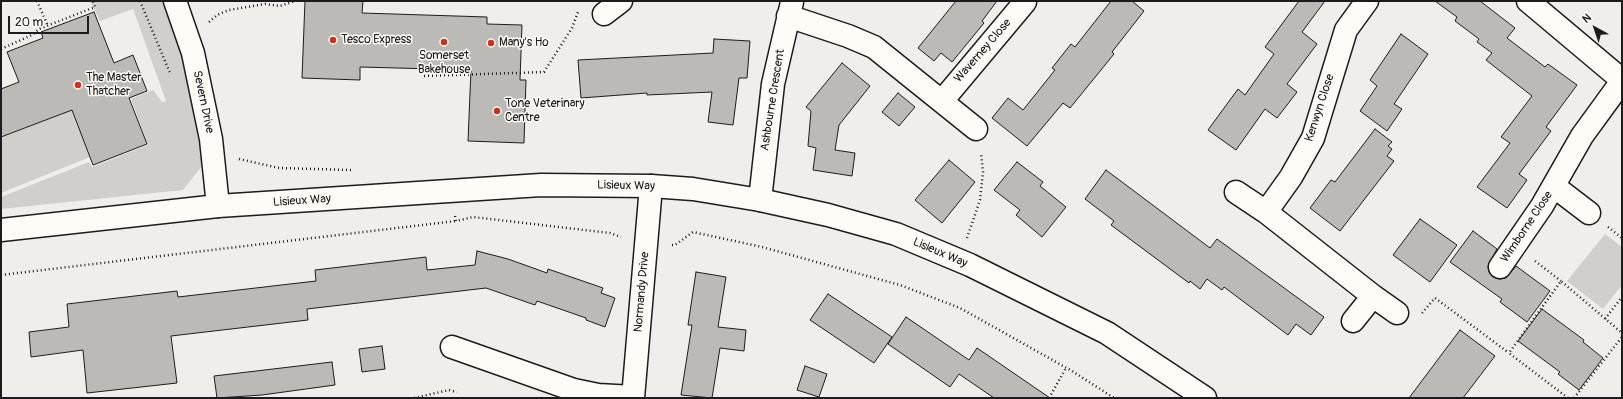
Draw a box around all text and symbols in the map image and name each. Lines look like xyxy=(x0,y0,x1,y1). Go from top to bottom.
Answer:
scale bar xyxy=(10,8,91,34)
north arrow xyxy=(1575,8,1615,48)
text: N xyxy=(1580,11,1594,26)
text: 20 m xyxy=(15,15,43,30)
street label: Waverney Close xyxy=(951,16,1015,86)
place label: Tesco Express xyxy=(341,33,411,47)
marker: Tesco Express xyxy=(328,35,338,45)
place label: Many's Ho xyxy=(499,36,549,50)
marker: Somerset Bakehouse xyxy=(439,37,449,47)
marker: Many's Ho xyxy=(486,38,496,48)
street label: Ashbourne Crescent xyxy=(758,48,788,152)
place label: Somerset Bakehouse xyxy=(418,49,470,77)
street label: Severn Drive xyxy=(189,69,217,135)
place label: The Master Thatcher xyxy=(86,71,141,99)
street label: Kenwyn Close xyxy=(1302,72,1338,144)
marker: The Master Thatcher xyxy=(73,80,83,90)
place label: Tone Veterinary Centre xyxy=(505,97,585,125)
marker: Tone Veterinary Centre xyxy=(492,106,502,116)
street label: Lisieux Way xyxy=(597,178,655,194)
street label: Wimborne Close xyxy=(1498,189,1556,265)
street label: Lisieux Way xyxy=(273,192,331,210)
street label: Lisieux Way xyxy=(911,235,969,271)
street label: Normandy Drive xyxy=(631,251,653,333)

